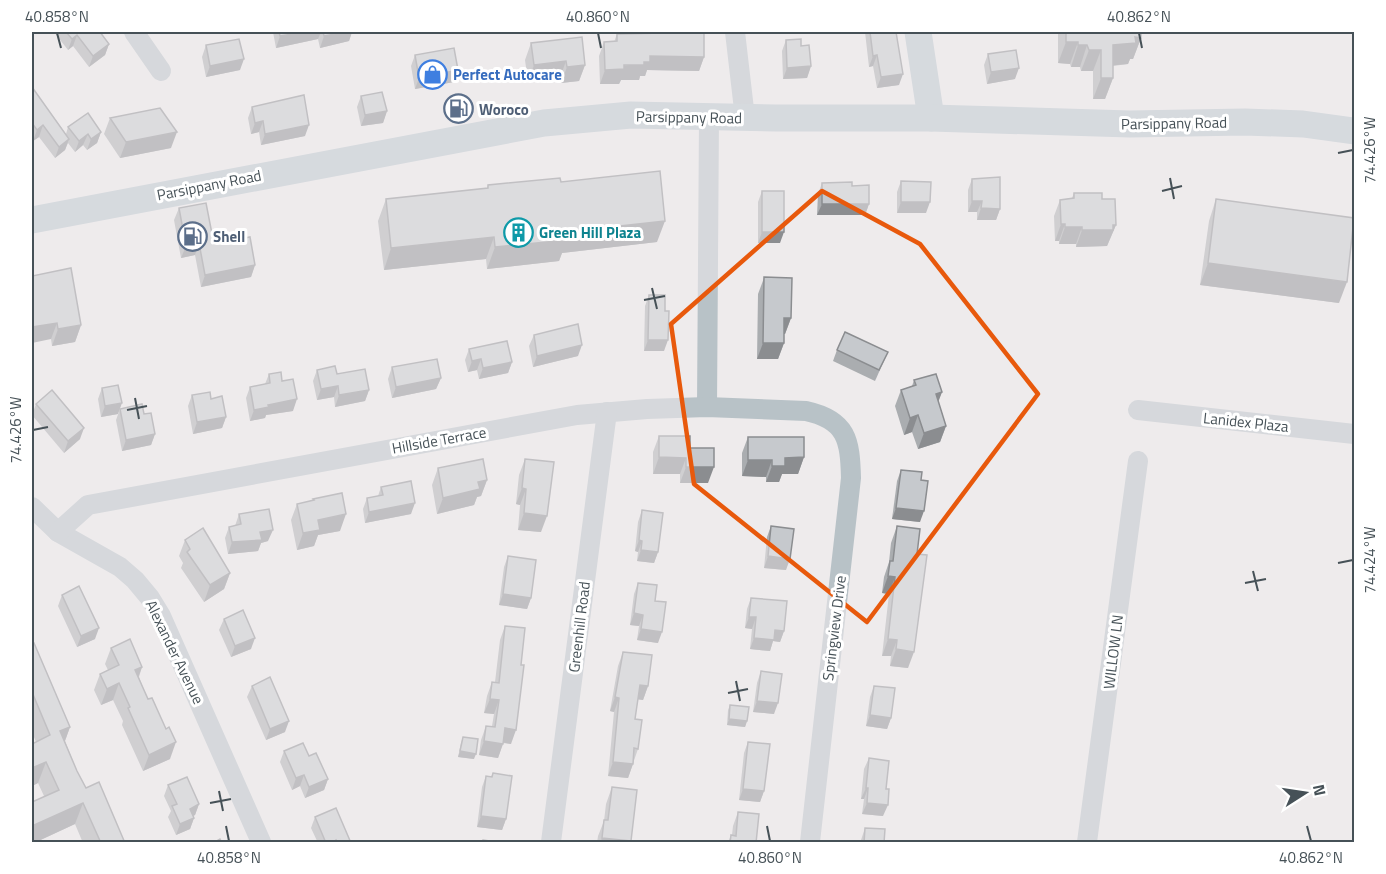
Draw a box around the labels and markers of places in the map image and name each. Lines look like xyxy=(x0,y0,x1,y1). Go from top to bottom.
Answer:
shop icon: Perfect Autocare xyxy=(416,58,448,90)
place label: Perfect Autocare xyxy=(453,63,562,86)
fuel station icon: Woroco xyxy=(442,93,474,125)
place label: Woroco xyxy=(479,98,529,121)
building icon: Green Hill Plaza xyxy=(502,216,534,248)
fuel station icon: Shell xyxy=(176,220,208,252)
place label: Green Hill Plaza xyxy=(539,221,641,244)
place label: Shell xyxy=(213,225,245,248)

